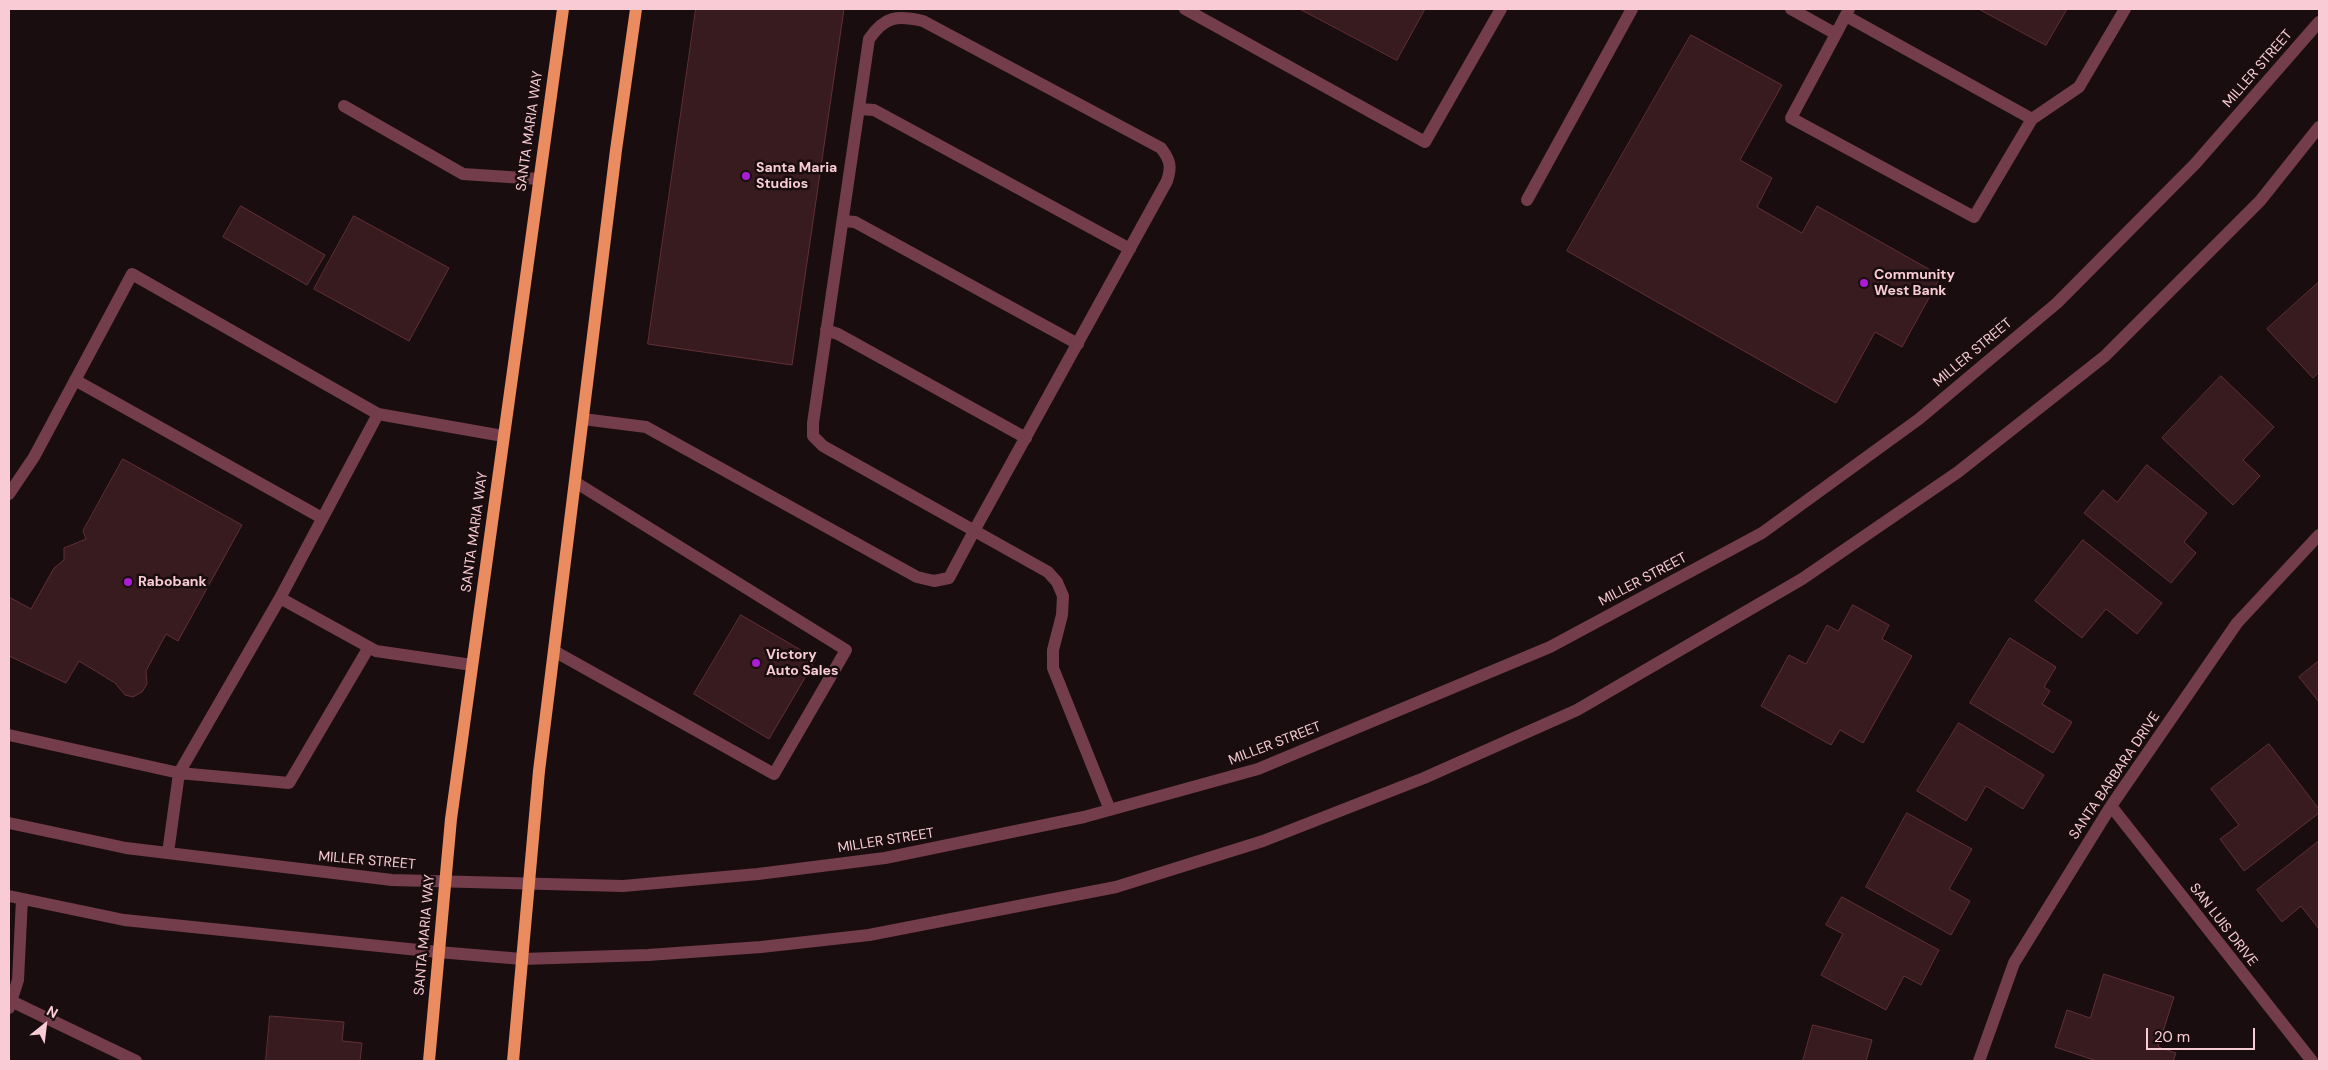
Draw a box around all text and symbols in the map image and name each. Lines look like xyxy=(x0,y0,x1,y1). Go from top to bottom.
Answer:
street label: MILLER STREET xyxy=(2220,27,2296,111)
street label: SANTA MARIA WAY xyxy=(513,70,547,192)
place label: Santa Maria Studios xyxy=(756,160,837,192)
marker: Santa Maria Studios xyxy=(740,170,752,182)
place label: Community West Bank xyxy=(1874,267,1955,300)
marker: Community West Bank xyxy=(1858,277,1870,289)
street label: MILLER STREET xyxy=(1930,315,2016,391)
street label: SANTA MARIA WAY xyxy=(458,471,492,593)
street label: MILLER STREET xyxy=(1596,550,1690,610)
place label: Rabobank xyxy=(138,574,207,590)
marker: Rabobank xyxy=(122,576,134,588)
place label: Victory Auto Sales xyxy=(766,647,838,680)
marker: Victory Auto Sales xyxy=(750,657,762,669)
street label: SANTA BARBARA DRIVE xyxy=(2066,709,2164,843)
street label: MILLER STREET xyxy=(1226,719,1324,769)
street label: MILLER STREET xyxy=(837,825,935,857)
street label: MILLER STREET xyxy=(318,848,416,874)
street label: SANTA MARIA WAY xyxy=(411,874,439,996)
street label: SAN LUIS DRIVE xyxy=(2185,880,2261,970)
north arrow xyxy=(20,1000,70,1050)
text: N xyxy=(43,1002,61,1022)
scale bar xyxy=(2148,1018,2257,1050)
text: 20 m xyxy=(2154,1027,2190,1047)

